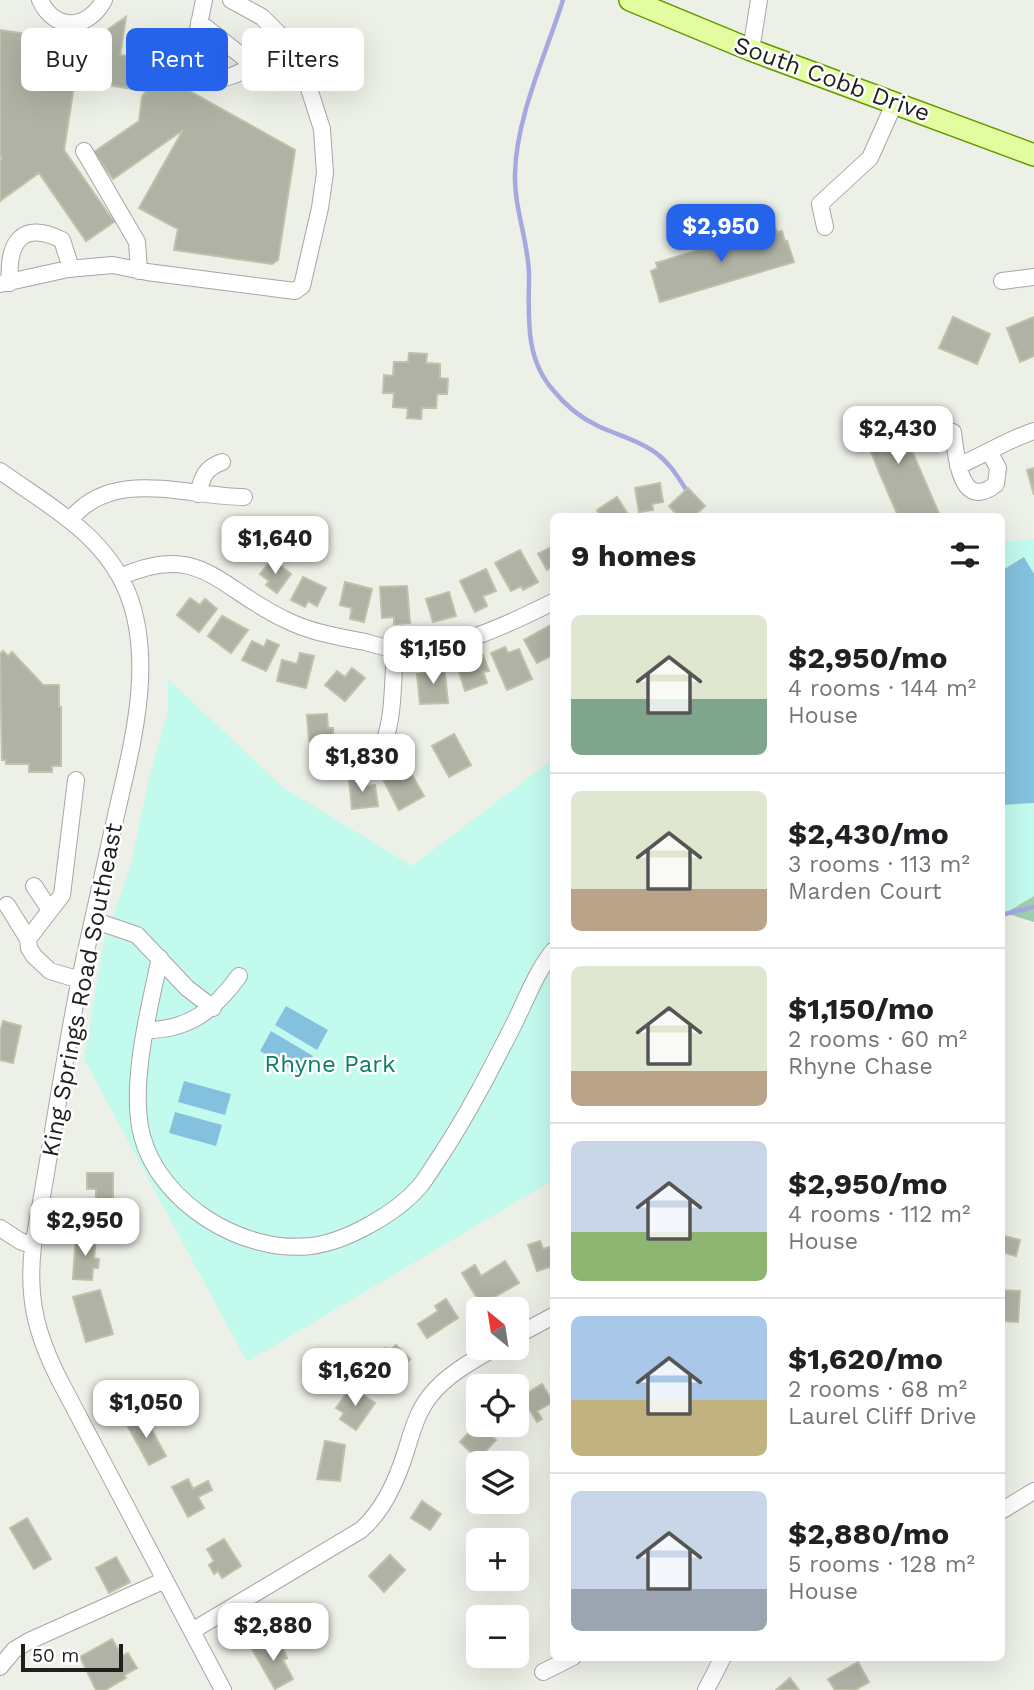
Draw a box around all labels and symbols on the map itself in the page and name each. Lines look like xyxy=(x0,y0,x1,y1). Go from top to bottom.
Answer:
street label: South Cobb Drive xyxy=(730,31,934,127)
pin: $2,950 xyxy=(664,204,778,264)
pin: $2,430 xyxy=(841,406,955,466)
pin: $1,640 xyxy=(218,516,332,576)
pin: $1,150 xyxy=(376,626,490,686)
pin: $1,830 xyxy=(305,734,419,794)
street label: King Springs Road Southeast xyxy=(36,821,128,1159)
park label: Rhyne Park xyxy=(264,1050,396,1078)
pin: $2,950 xyxy=(28,1198,142,1258)
north arrow xyxy=(466,1297,528,1360)
pin: $1,620 xyxy=(298,1348,412,1408)
pin: $1,050 xyxy=(89,1380,203,1440)
pin: $2,880 xyxy=(216,1604,330,1663)
scale bar xyxy=(21,1641,122,1673)

